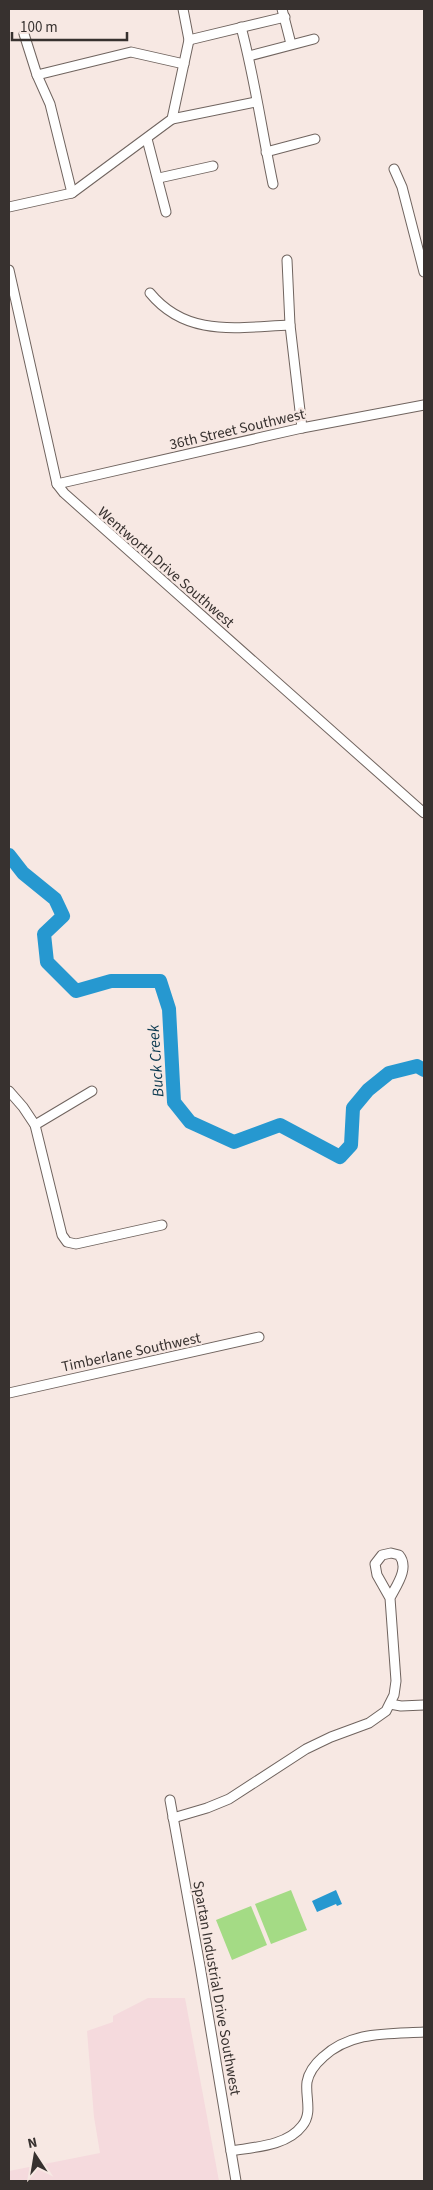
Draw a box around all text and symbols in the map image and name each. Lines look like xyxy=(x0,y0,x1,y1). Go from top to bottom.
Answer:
scale bar xyxy=(12,10,128,42)
text: 100 m xyxy=(20,17,58,38)
street label: 36th Street Southwest xyxy=(167,404,307,455)
street label: Wentworth Drive Southwest xyxy=(93,502,239,633)
water label: Buck Creek xyxy=(142,1024,169,1098)
street label: Timberlane Southwest xyxy=(60,1327,203,1378)
street label: Spartan Industrial Drive Southwest xyxy=(187,1879,246,2097)
north arrow xyxy=(10,2130,60,2180)
text: N xyxy=(26,2133,39,2154)

